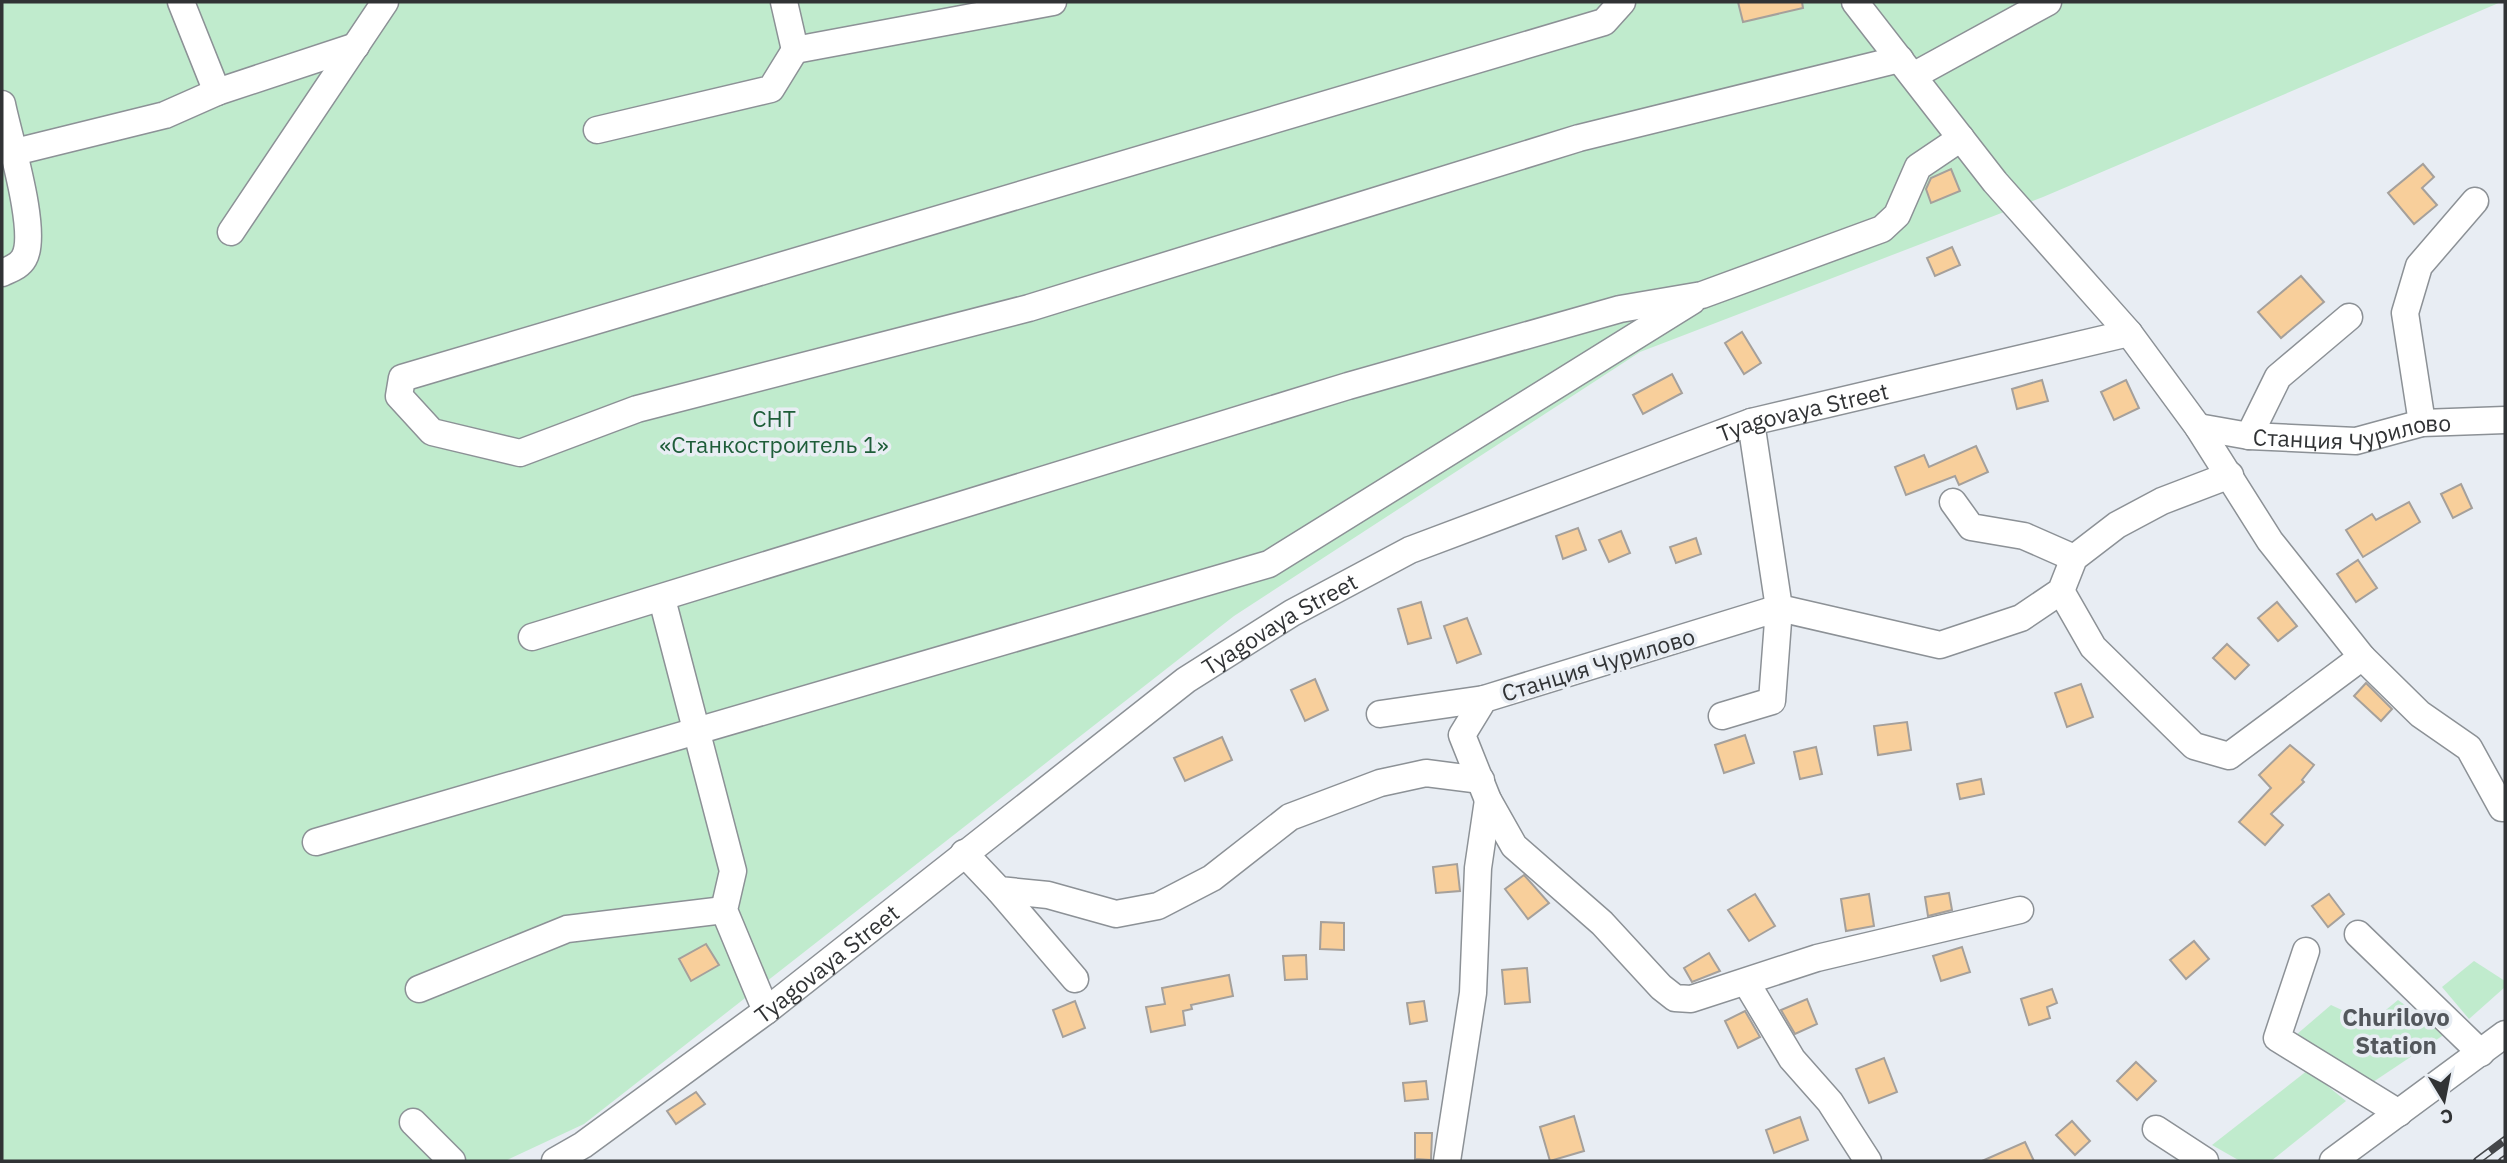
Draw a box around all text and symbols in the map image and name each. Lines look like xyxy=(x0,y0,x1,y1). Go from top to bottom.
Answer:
street label: Tyagovaya Street xyxy=(1713,375,1891,448)
park label: СНТ «Станкостроитель 1» xyxy=(659,403,889,459)
street label: Станция Чурилово xyxy=(2252,407,2452,456)
street label: Tyagovaya Street xyxy=(1196,566,1362,681)
street label: Станция Чурилово xyxy=(1498,620,1698,708)
street label: Tyagovaya Street xyxy=(748,897,905,1030)
district label: Churilovo Station xyxy=(2342,1001,2450,1061)
north arrow xyxy=(2409,1065,2479,1135)
text: С xyxy=(2439,1104,2455,1130)

